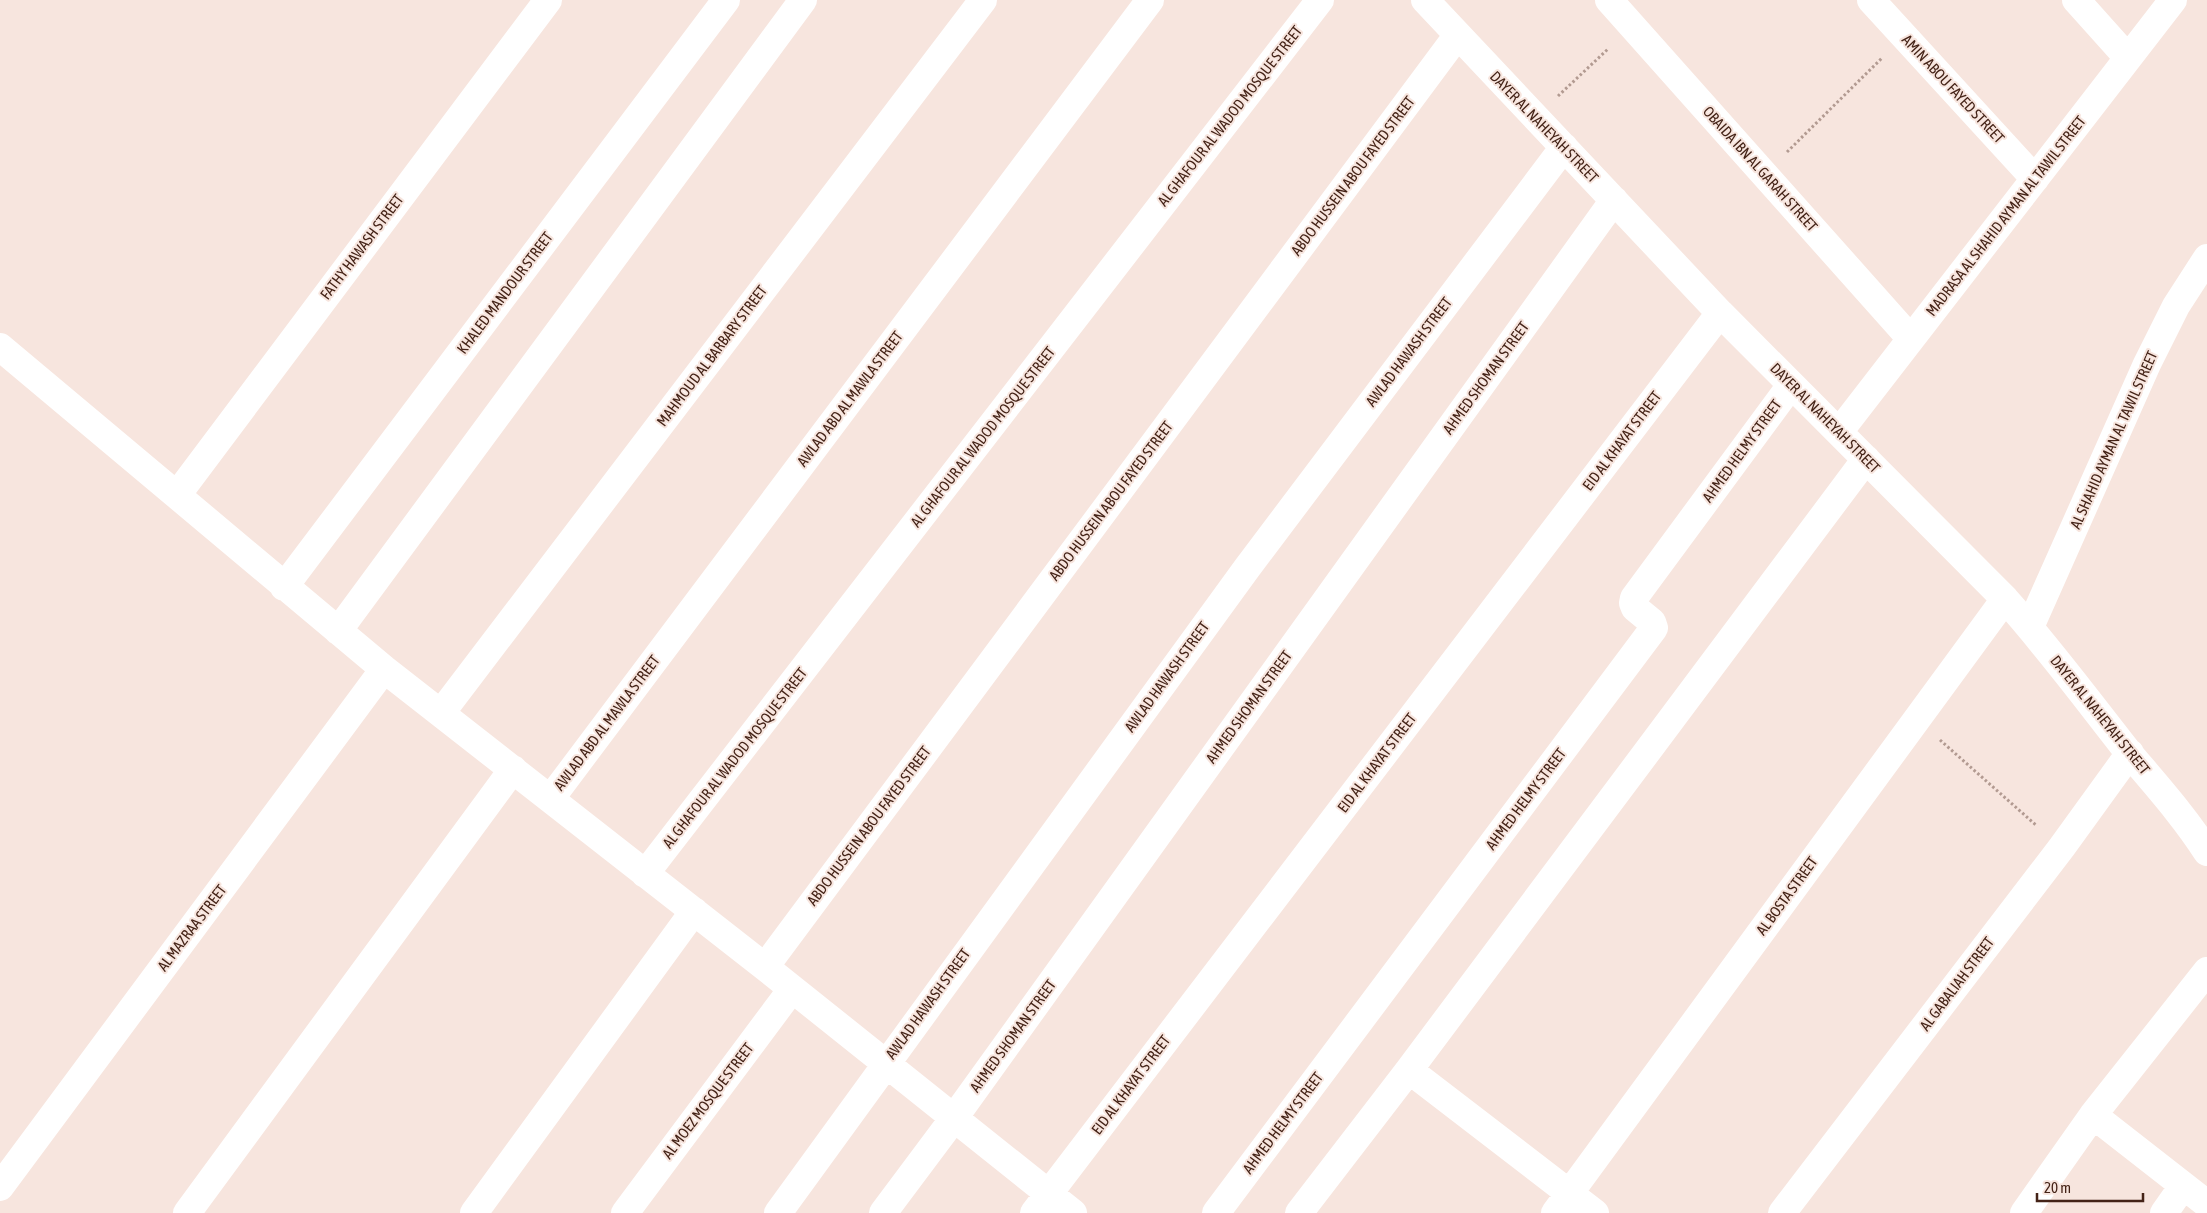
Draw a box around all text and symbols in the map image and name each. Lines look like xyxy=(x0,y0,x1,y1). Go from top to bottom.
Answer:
street label: AL GHAFOUR AL WADOD MOSQUE STREET xyxy=(1154,22,1306,209)
street label: AMIN ABOU FAYED STREET xyxy=(1899,31,2008,147)
street label: DAYER AL NAHEYAH STREET xyxy=(1487,68,1602,186)
street label: ABDO HUSSEIN ABOU FAYED STREET xyxy=(1287,93,1418,259)
street label: OBAIDA IBN AL GARAH STREET xyxy=(1700,103,1821,235)
street label: MADRASA AL SHAHID AYMAN AL TAWIL STREET xyxy=(1922,112,2089,319)
street label: FATHY HAWASH STREET xyxy=(317,191,407,303)
street label: KHALED MANDOUR STREET xyxy=(453,228,556,357)
street label: MAHMOUD AL BARBARY STREET xyxy=(653,282,770,429)
street label: AWLAD HAWASH STREET xyxy=(1362,294,1455,410)
street label: AHMED SHOMAN STREET xyxy=(1439,318,1532,437)
street label: AWLAD ABD AL MAWLA STREET xyxy=(793,328,906,470)
street label: AL GHAFOUR AL WADOD MOSQUE STREET xyxy=(907,343,1059,530)
street label: AL SHAHID AYMAN AL TAWIL STREET xyxy=(2067,348,2161,531)
street label: DAYER AL NAHEYAH STREET xyxy=(1767,359,1884,476)
street label: EID AL KHAYAT STREET xyxy=(1579,387,1665,494)
street label: AHMED HELMY STREET xyxy=(1699,396,1785,505)
street label: ABDO HUSSEIN ABOU FAYED STREET xyxy=(1045,418,1176,584)
street label: AWLAD HAWASH STREET xyxy=(1121,618,1213,735)
street label: AHMED SHOMAN STREET xyxy=(1202,647,1295,766)
street label: AWLAD ABD AL MAWLA STREET xyxy=(550,652,663,794)
street label: DAYER AL NAHEYAH STREET xyxy=(2047,652,2154,778)
street label: AL GHAFOUR AL WADOD MOSQUE STREET xyxy=(659,664,811,851)
street label: EID AL KHAYAT STREET xyxy=(1334,709,1420,816)
street label: ABDO HUSSEIN ABOU FAYED STREET xyxy=(803,743,934,909)
street label: AHMED HELMY STREET xyxy=(1482,744,1569,853)
street label: AL BOSTA STREET xyxy=(1753,853,1821,938)
street label: AL MAZRAA STREET xyxy=(154,881,230,974)
street label: AL GABALIAH STREET xyxy=(1916,933,1997,1034)
street label: AWLAD HAWASH STREET xyxy=(882,945,974,1062)
street label: AHMED SHOMAN STREET xyxy=(966,976,1059,1095)
street label: EID AL KHAYAT STREET xyxy=(1088,1031,1174,1138)
street label: AL MOEZ MOSQUE STREET xyxy=(659,1039,757,1162)
street label: AHMED HELMY STREET xyxy=(1239,1068,1326,1177)
scale bar xyxy=(2037,1170,2143,1202)
text: 20 m xyxy=(2044,1179,2071,1196)

